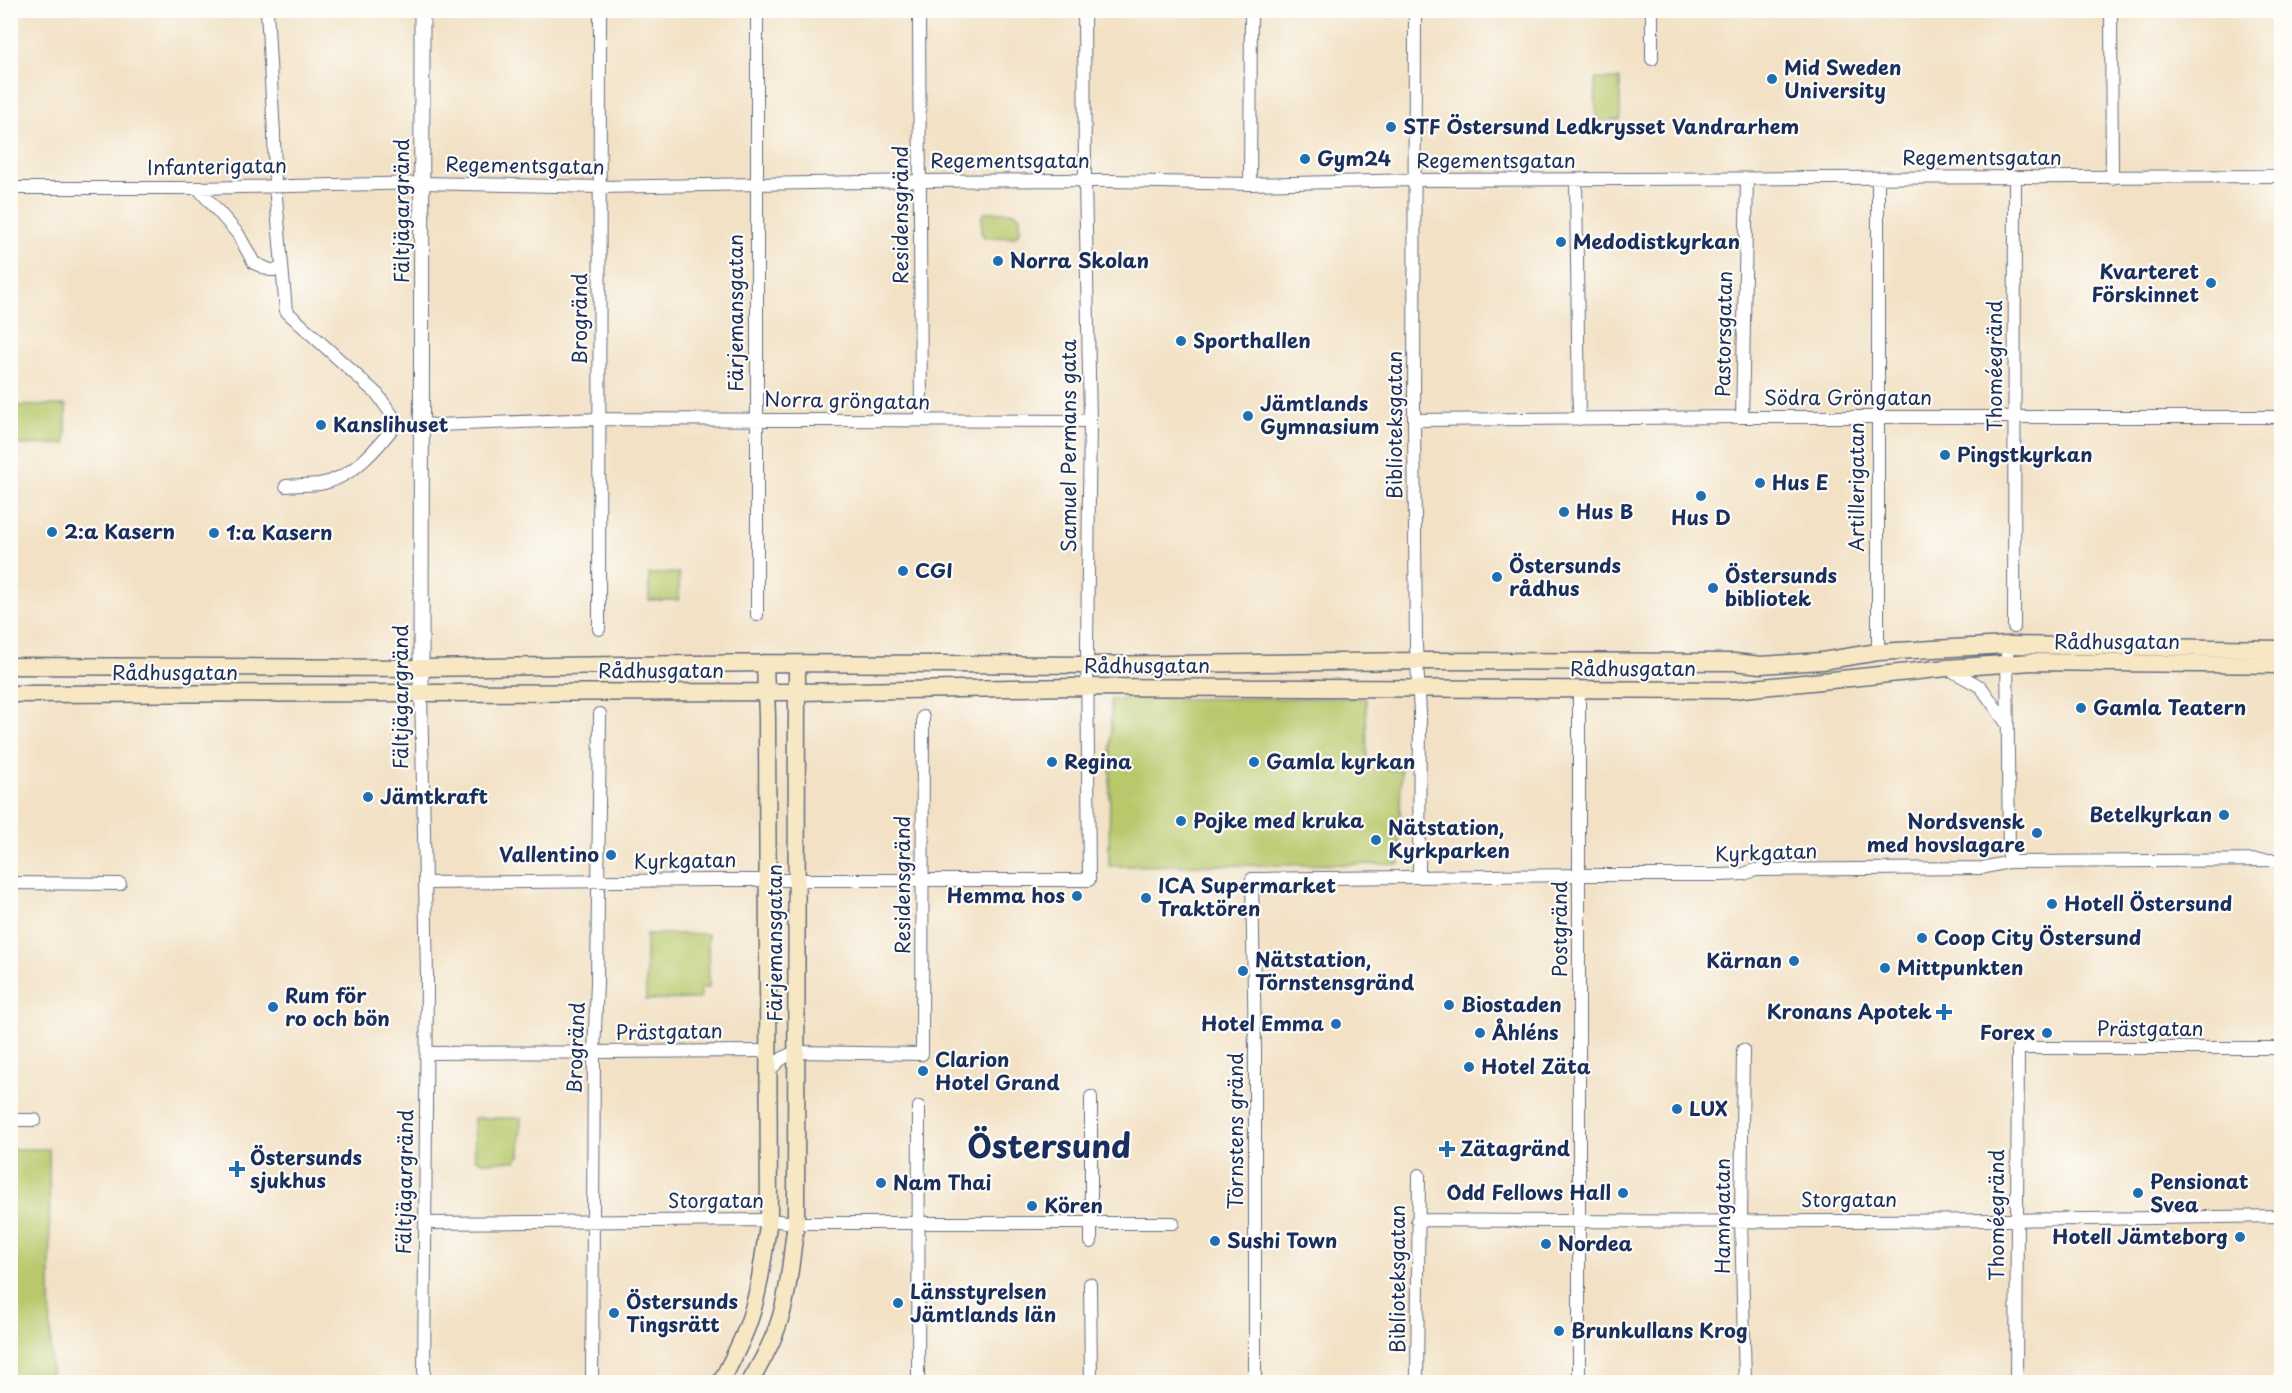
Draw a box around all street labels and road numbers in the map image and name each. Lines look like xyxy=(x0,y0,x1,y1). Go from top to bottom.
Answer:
street label: Fältjägargränd xyxy=(386,138,416,284)
street label: Regementsgatan xyxy=(1902,142,2062,172)
street label: Regementsgatan xyxy=(930,145,1090,175)
street label: Regementsgatan xyxy=(1416,145,1576,175)
street label: Residensgränd xyxy=(885,146,915,284)
street label: Regementsgatan xyxy=(445,149,605,181)
street label: Infanterigatan xyxy=(147,150,287,182)
street label: Färjemansgatan xyxy=(720,234,750,392)
street label: Pastorsgatan xyxy=(1707,270,1739,397)
street label: Brogränd xyxy=(564,273,594,365)
street label: Thoméegränd xyxy=(1979,300,2009,432)
street label: Samuel Permans gata xyxy=(1053,339,1083,553)
street label: Biblioteksgatan xyxy=(1379,351,1409,499)
street label: Södra Gröngatan xyxy=(1764,382,1932,412)
street label: Norra gröngatan xyxy=(764,384,930,416)
street label: Artillerigatan xyxy=(1841,422,1871,552)
street label: Fältjägargränd xyxy=(385,624,415,770)
street label: Rådhusgatan xyxy=(2054,626,2180,656)
street label: Rådhusgatan xyxy=(1084,650,1210,680)
street label: Rådhusgatan xyxy=(1570,653,1696,683)
street label: Rådhusgatan xyxy=(598,655,724,685)
street label: Rådhusgatan xyxy=(112,657,238,687)
street label: Residensgränd xyxy=(887,816,917,954)
street label: Kyrkgatan xyxy=(1714,835,1818,869)
street label: Kyrkgatan xyxy=(633,844,737,876)
street label: Färjemansgatan xyxy=(759,864,789,1022)
street label: Postgränd xyxy=(1544,881,1574,977)
street label: Brogränd xyxy=(558,1002,592,1094)
street label: Prästgatan xyxy=(2096,1013,2204,1043)
street label: Prästgatan xyxy=(615,1015,723,1047)
street label: Törnstens gränd xyxy=(1220,1053,1250,1209)
street label: Fältjägargränd xyxy=(388,1109,420,1255)
street label: Thoméegränd xyxy=(1981,1149,2011,1281)
street label: Hamngatan xyxy=(1707,1158,1737,1274)
street label: Storgatan xyxy=(1801,1184,1897,1214)
street label: Storgatan xyxy=(668,1185,764,1215)
street label: Biblioteksgatan xyxy=(1382,1205,1412,1353)

